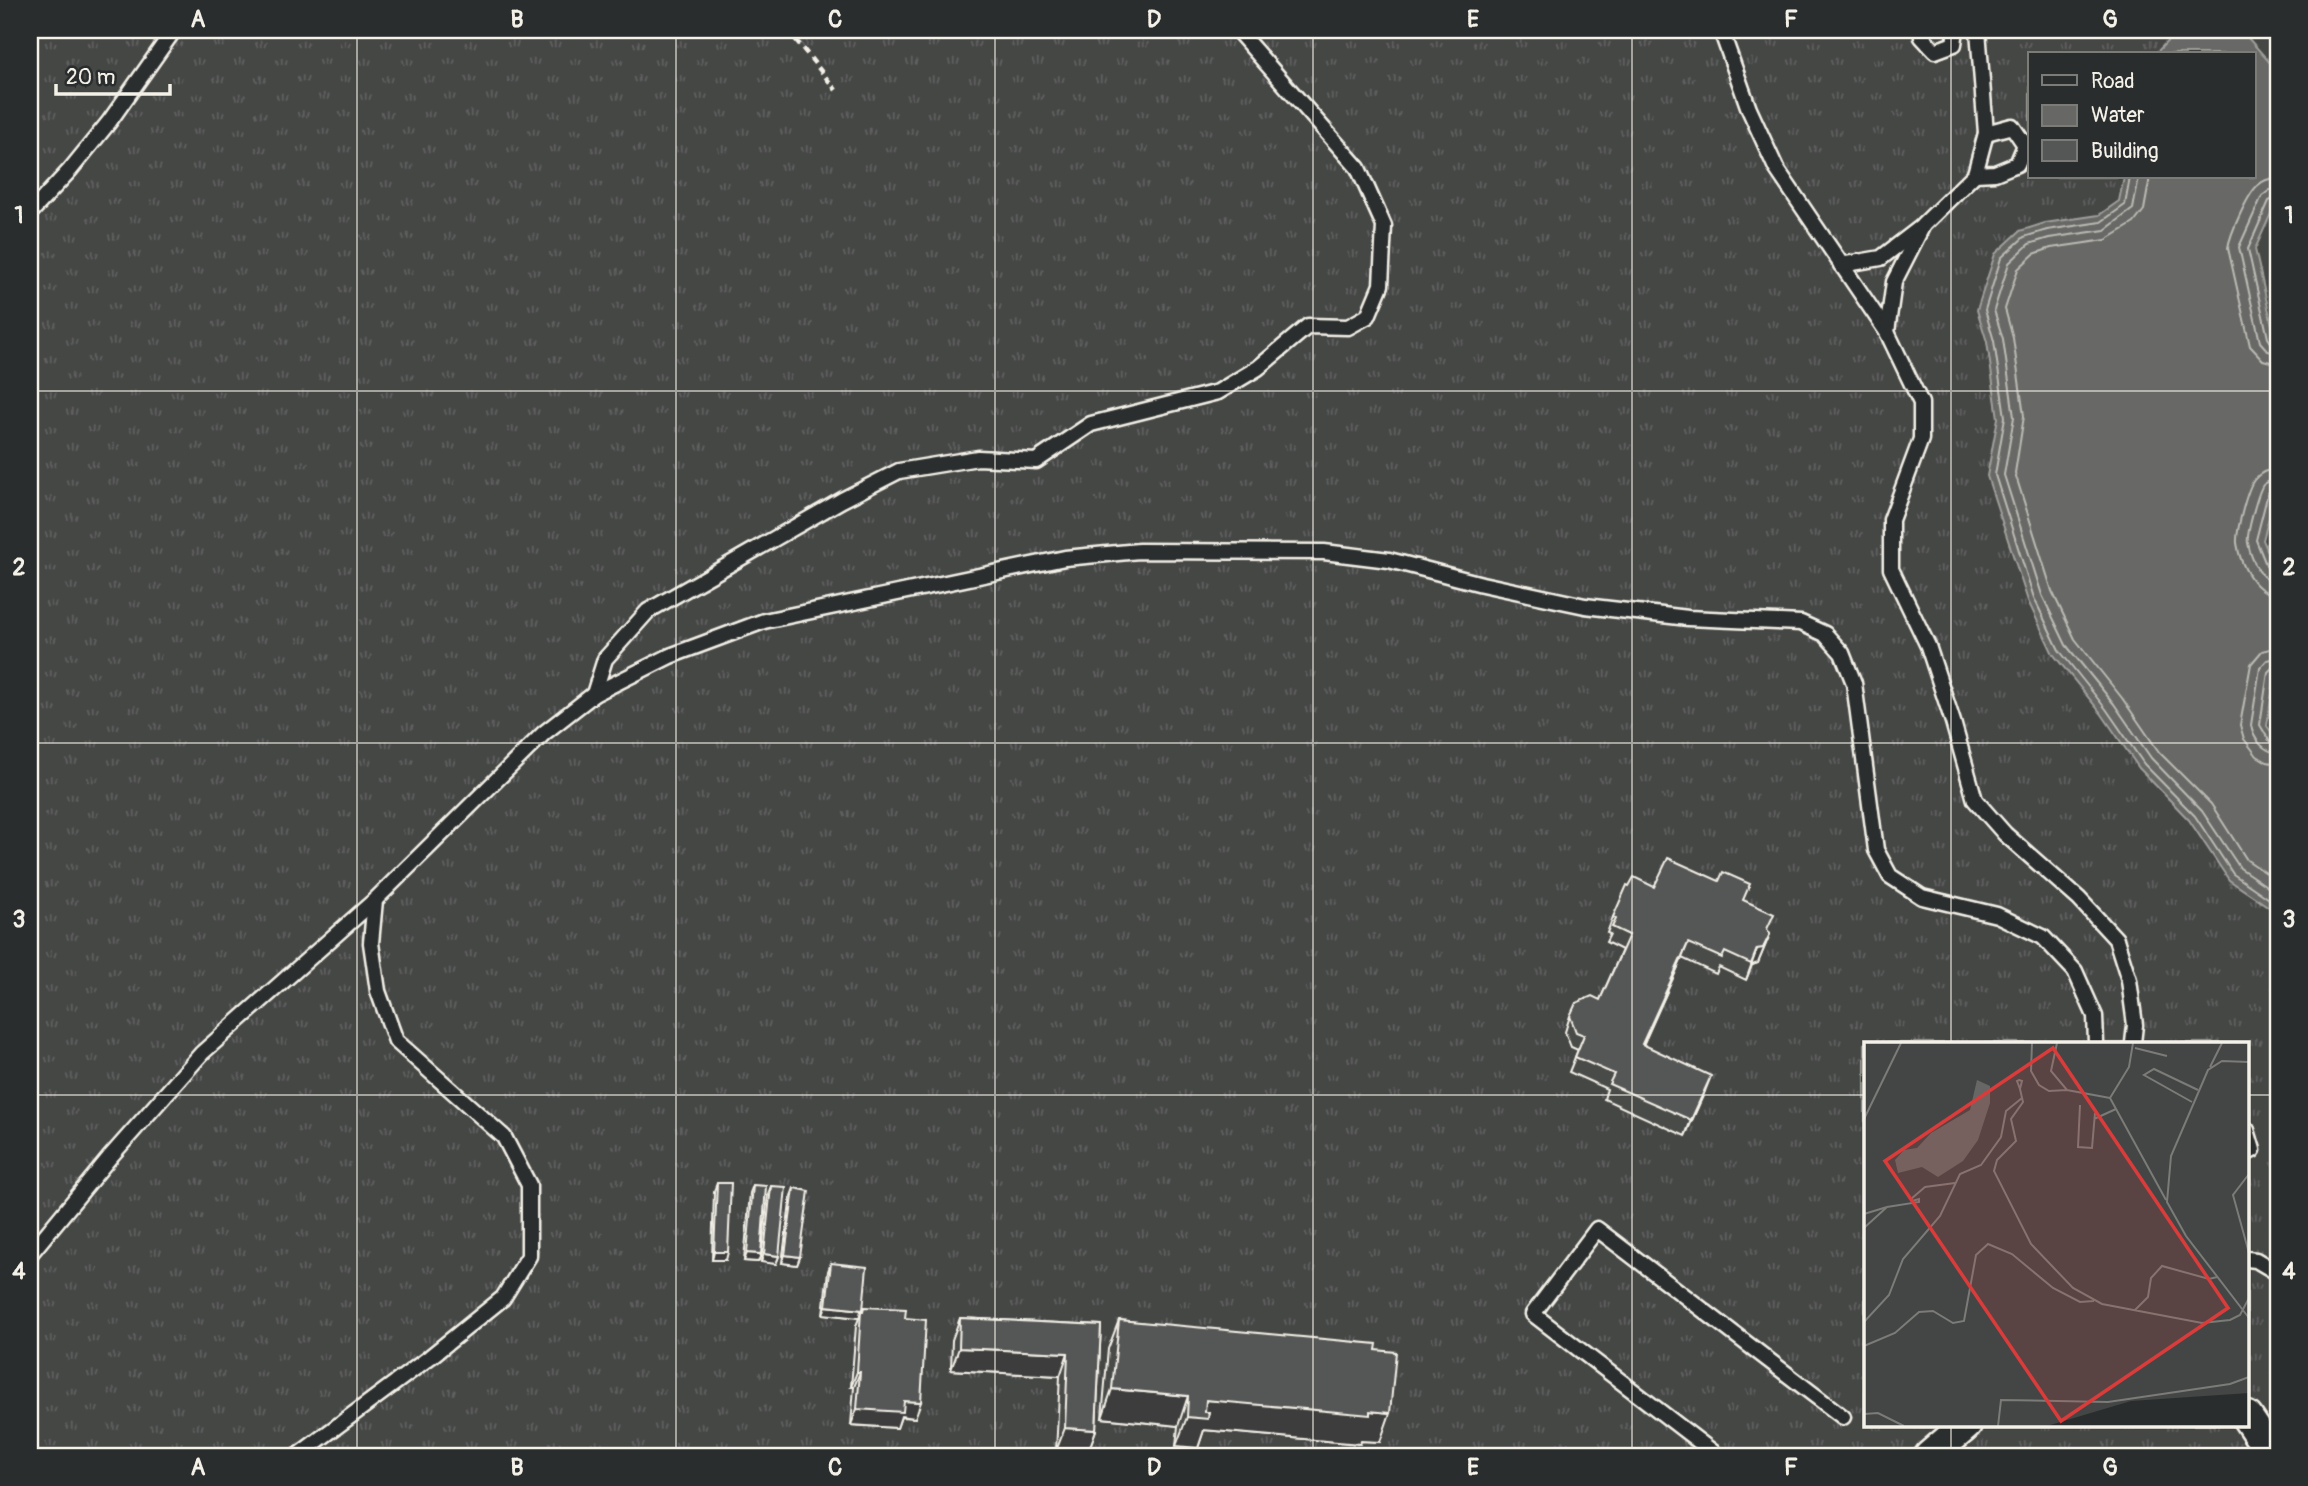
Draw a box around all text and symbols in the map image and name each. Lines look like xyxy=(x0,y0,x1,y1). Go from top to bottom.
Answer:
text: A xyxy=(191,5,206,34)
text: B xyxy=(510,5,524,34)
text: C xyxy=(828,5,842,34)
text: D xyxy=(1147,5,1161,34)
text: E xyxy=(1467,5,1479,34)
text: F xyxy=(1784,5,1798,34)
text: G xyxy=(2102,5,2118,34)
scale bar xyxy=(56,52,170,96)
legend xyxy=(2028,52,2256,178)
text: 20 m xyxy=(66,64,115,91)
text: Road xyxy=(2091,68,2135,95)
text: Water xyxy=(2091,102,2145,129)
text: Building xyxy=(2091,138,2158,165)
text: 1 xyxy=(15,201,24,230)
text: 1 xyxy=(2285,201,2294,230)
text: 2 xyxy=(13,553,26,582)
text: 2 xyxy=(2283,553,2296,582)
text: 3 xyxy=(13,905,25,934)
text: 3 xyxy=(2283,905,2295,934)
inset map xyxy=(1864,1042,2248,1426)
text: 4 xyxy=(12,1257,26,1286)
text: 4 xyxy=(2282,1257,2296,1286)
text: A xyxy=(191,1453,206,1482)
text: B xyxy=(510,1453,524,1482)
text: C xyxy=(828,1453,842,1482)
text: D xyxy=(1147,1453,1161,1482)
text: E xyxy=(1467,1453,1479,1482)
text: F xyxy=(1784,1453,1798,1482)
text: G xyxy=(2102,1453,2118,1482)

